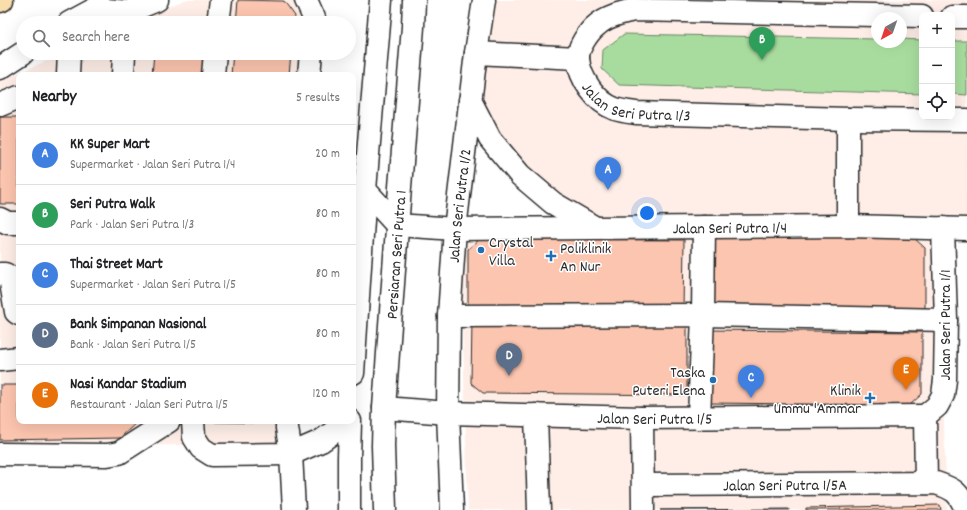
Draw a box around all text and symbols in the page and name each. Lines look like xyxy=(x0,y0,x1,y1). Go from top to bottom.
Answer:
north arrow xyxy=(871,12,907,48)
map controls xyxy=(919,12,955,120)
button: + xyxy=(919,12,955,48)
search box xyxy=(16,16,356,60)
icon: search xyxy=(30,27,52,49)
text: Search here xyxy=(62,27,130,49)
pin: B xyxy=(749,27,775,60)
button: − xyxy=(919,48,955,84)
street label: Jalan Seri Putra 1/3 xyxy=(575,79,691,129)
button: locate xyxy=(919,84,955,120)
text: Nearby xyxy=(32,86,76,110)
text: 5 results xyxy=(296,89,340,108)
text: KK Super Mart xyxy=(70,134,150,156)
text: A xyxy=(41,145,49,164)
text: 20 m xyxy=(315,145,340,164)
street label: Jalan Seri Putra 1/2 xyxy=(444,147,479,264)
text: Supermarket · Jalan Seri Putra 1/4 xyxy=(70,156,235,175)
pin: A xyxy=(595,157,621,190)
street label: Persiaran Seri Putra 1 xyxy=(381,189,414,320)
text: Seri Putra Walk xyxy=(70,194,155,216)
your location xyxy=(637,203,657,223)
text: B xyxy=(42,205,48,224)
text: 80 m xyxy=(316,205,340,224)
text: Park · Jalan Seri Putra 1/3 xyxy=(70,216,194,235)
street label: Jalan Seri Putra 1/4 xyxy=(673,217,787,241)
place label: Crystal Villa xyxy=(489,232,533,273)
place label: Poliklinik An Nur xyxy=(560,238,611,279)
marker: Crystal Villa xyxy=(476,245,486,255)
marker: Poliklinik An Nur xyxy=(545,250,557,262)
text: Thai Street Mart xyxy=(70,254,163,276)
text: C xyxy=(42,265,48,284)
text: 80 m xyxy=(316,265,340,284)
street label: Jalan Seri Putra 1/1 xyxy=(935,269,958,381)
text: Supermarket · Jalan Seri Putra 1/5 xyxy=(70,276,236,295)
text: Bank Simpanan Nasional xyxy=(70,314,206,336)
text: D xyxy=(42,325,48,344)
text: 80 m xyxy=(316,325,340,344)
text: Bank · Jalan Seri Putra 1/5 xyxy=(70,336,196,355)
pin: D xyxy=(496,343,522,376)
pin: E xyxy=(893,357,919,390)
place label: Taska Puteri Elena xyxy=(632,362,705,403)
pin: C xyxy=(738,365,764,398)
text: Nasi Kandar Stadium xyxy=(70,374,187,396)
marker: Taska Puteri Elena xyxy=(708,375,718,385)
place label: Klinik Ummu 'Ammar xyxy=(773,380,861,421)
text: E xyxy=(42,385,48,404)
text: 120 m xyxy=(312,385,340,404)
marker: Klinik Ummu 'Ammar xyxy=(864,392,876,404)
text: Restaurant · Jalan Seri Putra 1/5 xyxy=(70,396,228,415)
street label: Jalan Seri Putra 1/5 xyxy=(597,408,712,432)
street label: Jalan Seri Putra 1/5A xyxy=(723,475,847,498)

